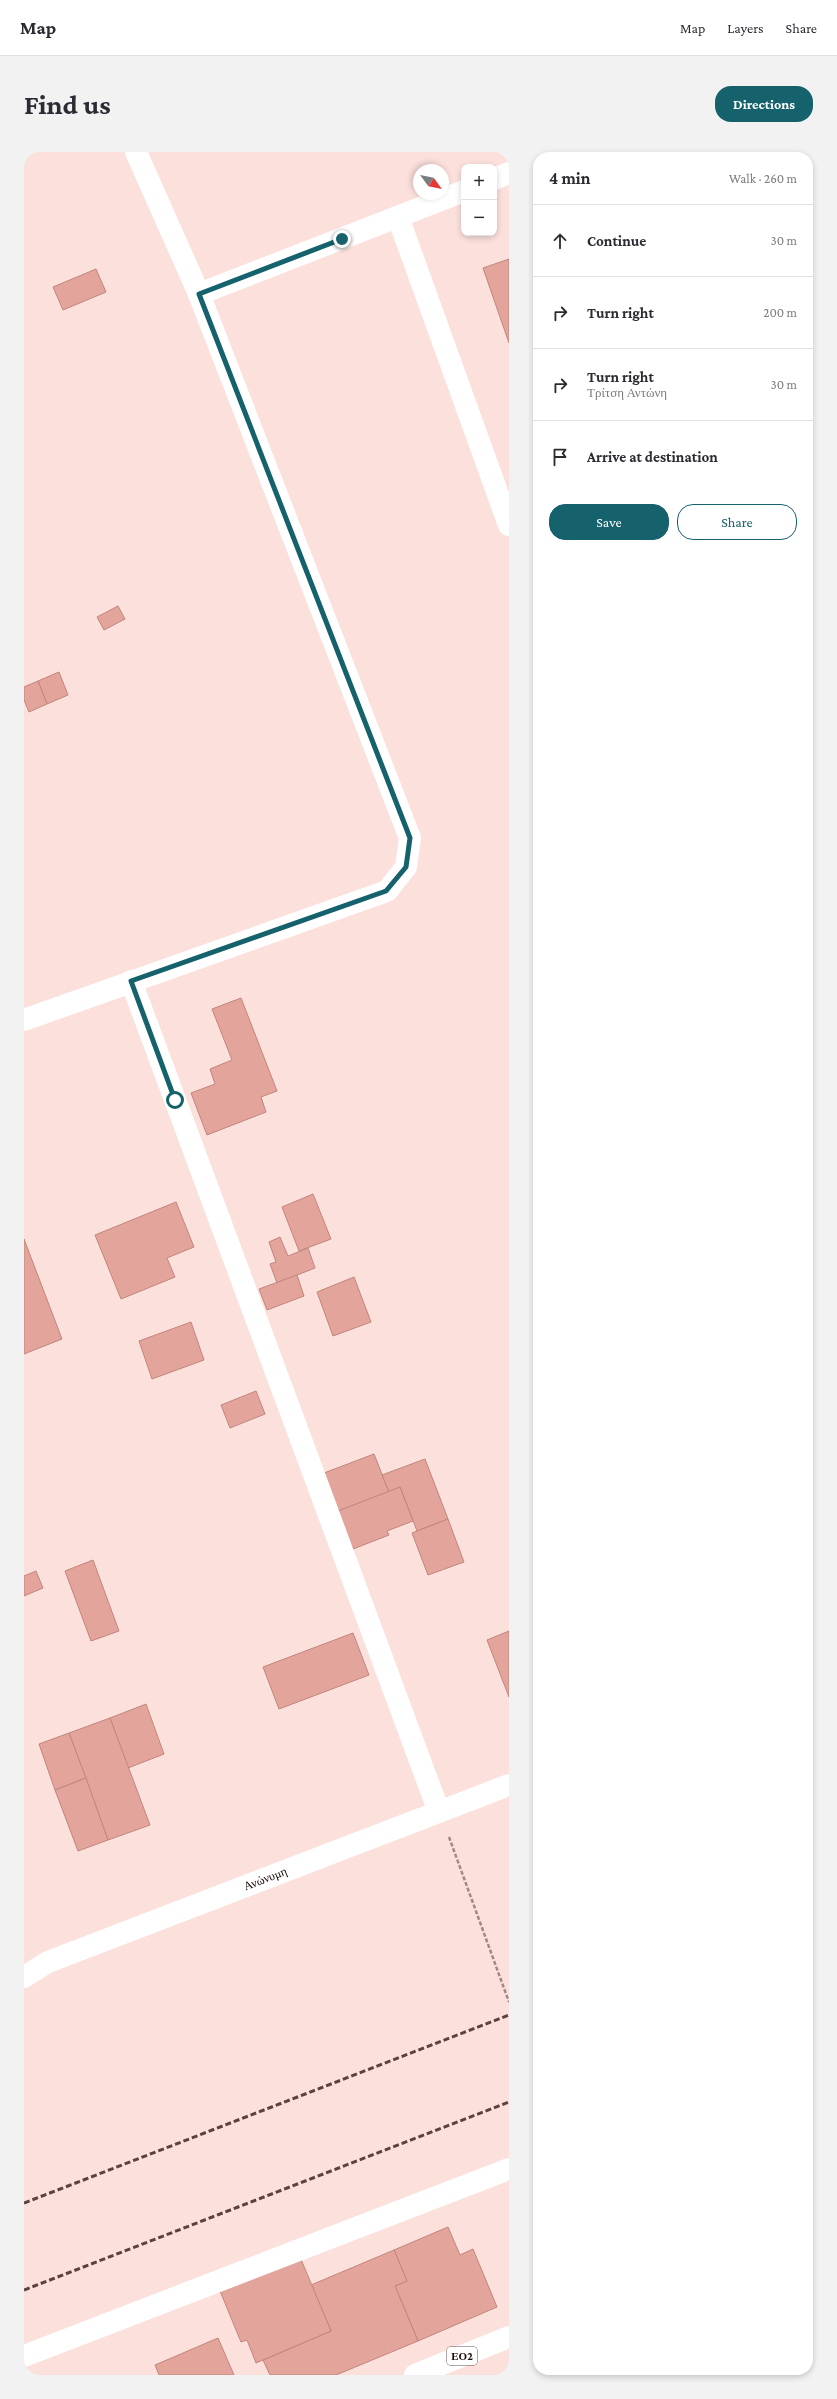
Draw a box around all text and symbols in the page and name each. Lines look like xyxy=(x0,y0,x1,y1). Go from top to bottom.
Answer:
text: Map xyxy=(20,17,56,38)
text: Map xyxy=(680,20,705,36)
text: Layers xyxy=(727,20,764,36)
text: Share xyxy=(786,20,817,36)
button: Directions xyxy=(715,86,813,122)
text: Find us xyxy=(24,89,111,120)
north arrow xyxy=(413,164,449,200)
map controls xyxy=(461,164,497,236)
button: + xyxy=(461,164,497,200)
text: 4 min xyxy=(549,169,591,188)
text: Walk · 260 m xyxy=(729,171,797,186)
button: − xyxy=(461,200,497,236)
route end xyxy=(333,230,351,248)
icon: ahead xyxy=(549,230,571,252)
text: Continue xyxy=(587,233,646,249)
text: 30 m xyxy=(771,233,797,248)
icon: right xyxy=(549,302,571,324)
text: Turn right xyxy=(587,305,654,321)
text: 200 m xyxy=(763,305,797,320)
text: Turn right xyxy=(587,369,654,385)
icon: right xyxy=(549,374,571,396)
text: 30 m xyxy=(771,377,797,392)
text: Τρίτση Αντώνη xyxy=(587,385,667,400)
icon: arrive xyxy=(549,446,571,468)
text: Arrive at destination xyxy=(587,449,718,465)
button: Save xyxy=(549,504,669,540)
button: Share xyxy=(677,504,797,540)
route start xyxy=(166,1091,184,1109)
street label: Ανώνυμη xyxy=(242,1864,289,1893)
road number: ΕΟ2 xyxy=(447,2347,477,2365)

